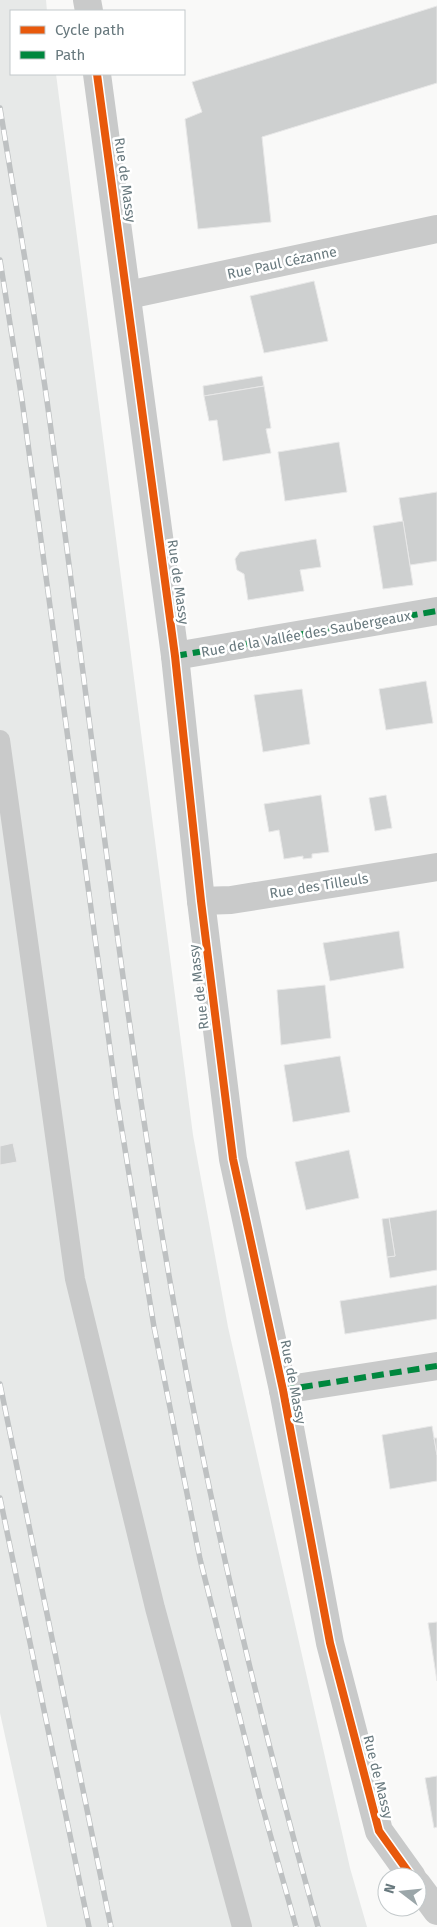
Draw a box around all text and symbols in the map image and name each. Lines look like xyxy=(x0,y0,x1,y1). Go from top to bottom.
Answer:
legend xyxy=(10,10,185,75)
text: Cycle path xyxy=(55,21,125,39)
text: Path xyxy=(55,46,85,64)
street label: Rue de Massy xyxy=(111,136,139,224)
street label: Rue Paul Cézanne xyxy=(226,243,338,283)
street label: Rue de Massy xyxy=(164,538,192,626)
street label: Rue de la Vallée des Saubergeaux xyxy=(200,607,412,661)
street label: Rue des Tilleuls xyxy=(268,870,370,902)
street label: Rue de Massy xyxy=(185,943,213,1031)
street label: Rue de Massy xyxy=(276,1338,310,1426)
street label: Rue de Massy xyxy=(359,1733,397,1821)
north arrow xyxy=(377,1867,427,1917)
text: N xyxy=(381,1882,399,1895)

